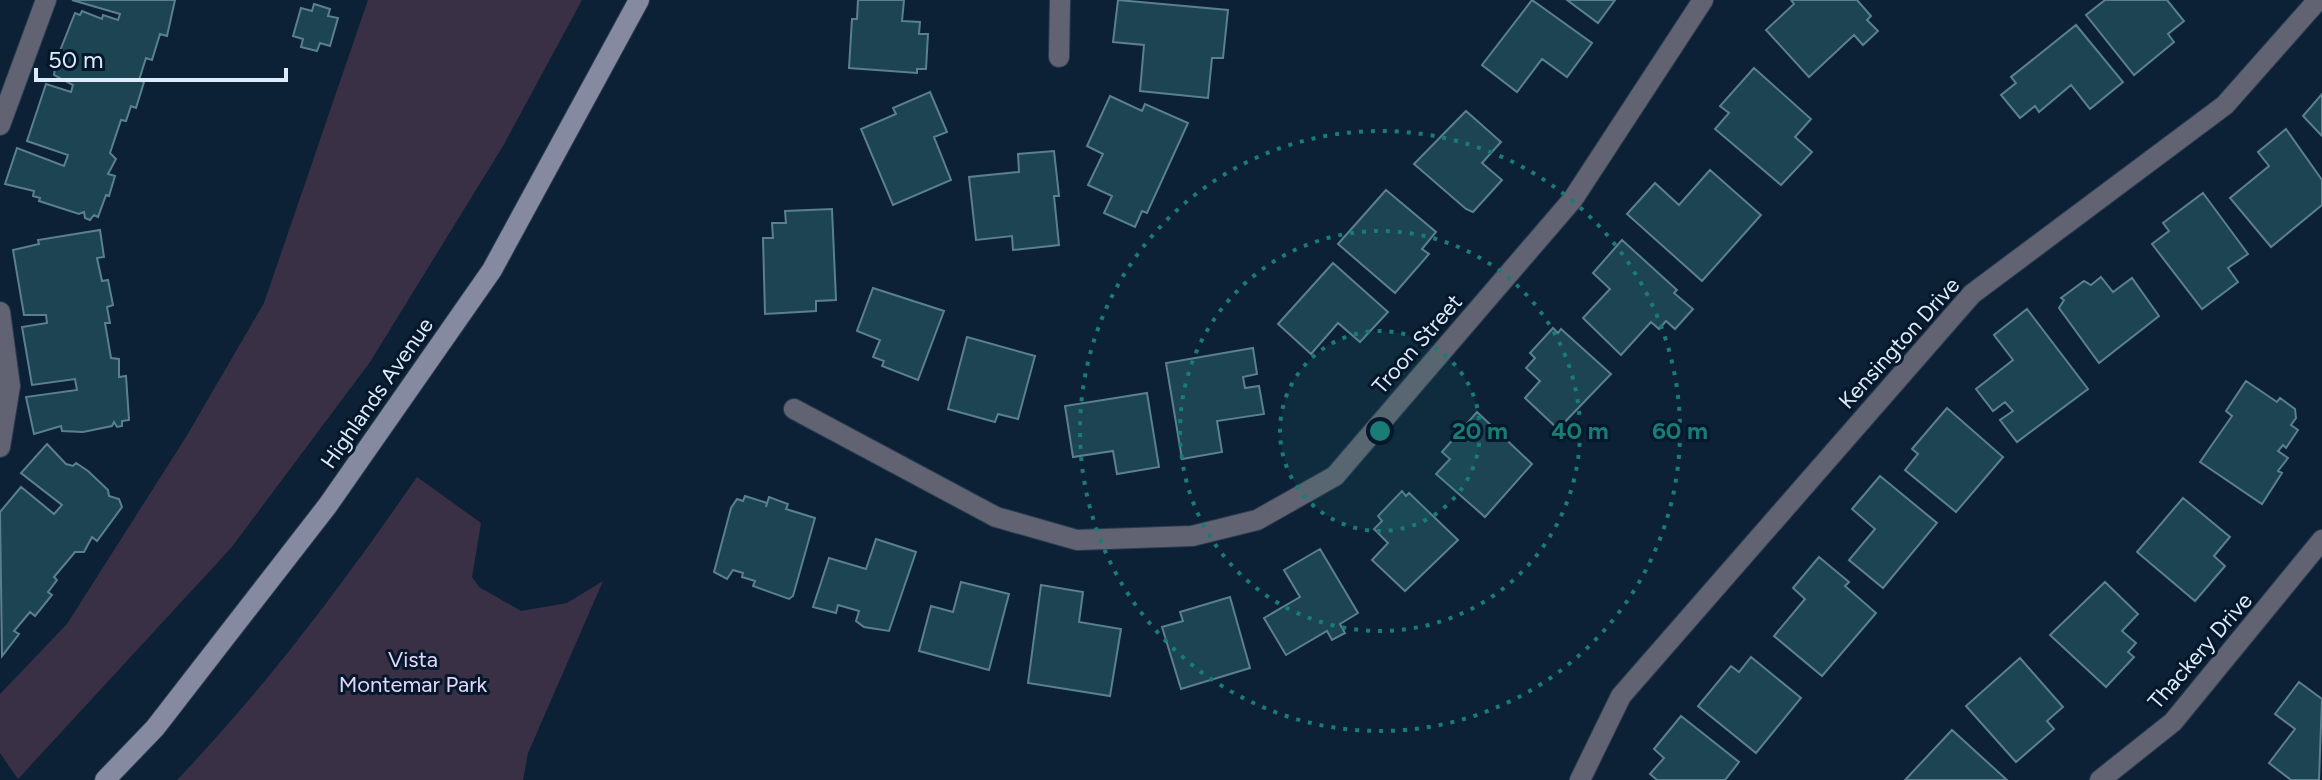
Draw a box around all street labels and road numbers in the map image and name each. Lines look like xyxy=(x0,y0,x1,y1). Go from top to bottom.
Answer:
street label: Kensington Drive xyxy=(1833,272,1965,414)
street label: Troon Street xyxy=(1366,289,1468,399)
street label: Highlands Avenue xyxy=(315,312,439,474)
street label: Thackery Drive xyxy=(2142,587,2258,715)

